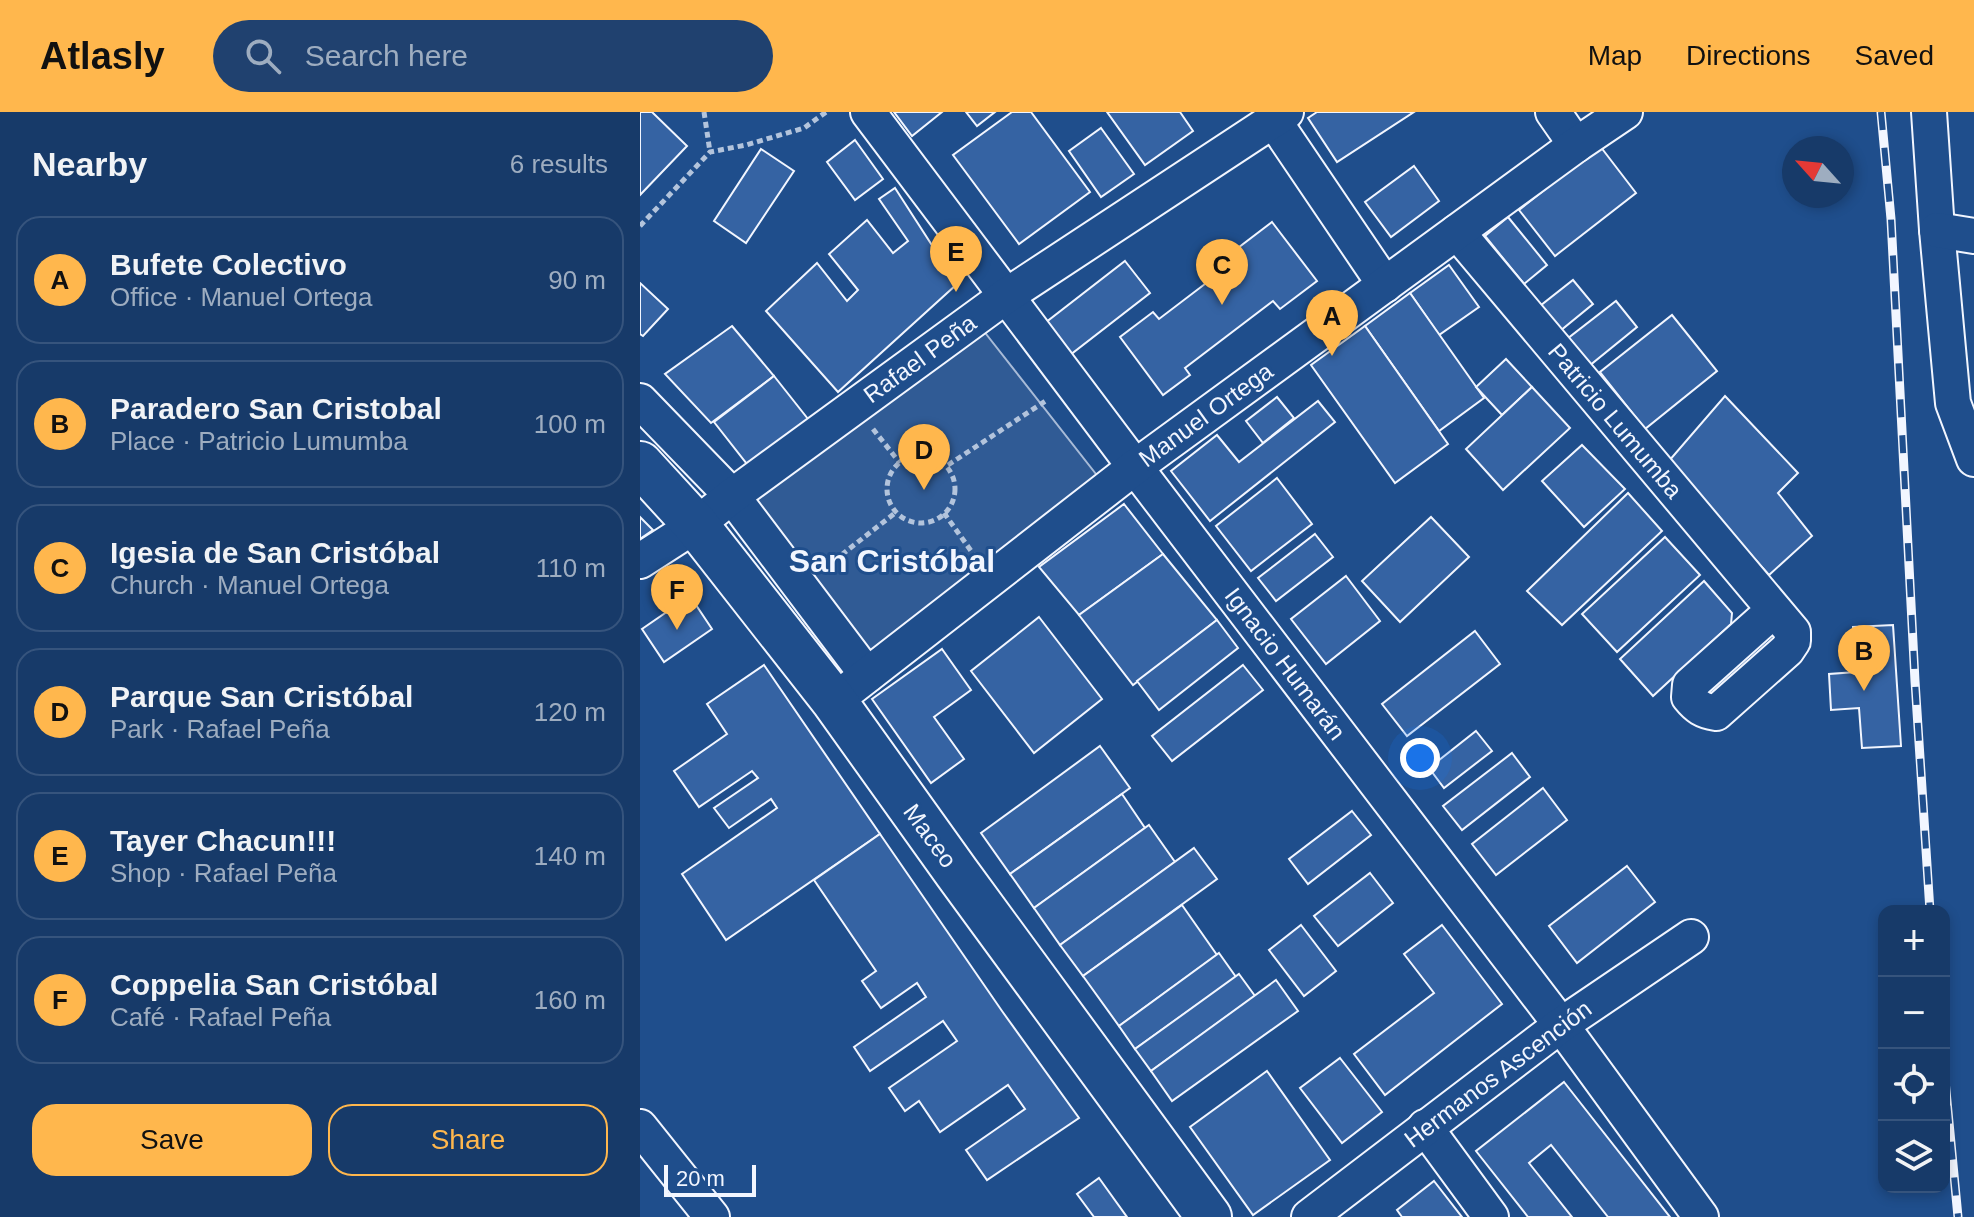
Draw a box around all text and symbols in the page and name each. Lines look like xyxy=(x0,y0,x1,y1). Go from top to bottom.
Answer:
search box xyxy=(213,20,773,92)
icon: search xyxy=(241,34,285,78)
text: Atlasly xyxy=(40,35,165,77)
text: Search here xyxy=(305,39,468,72)
text: Map xyxy=(1588,40,1642,71)
text: Directions xyxy=(1686,40,1811,71)
text: Saved xyxy=(1855,40,1934,71)
north arrow xyxy=(1782,136,1854,208)
text: Nearby xyxy=(32,145,147,183)
text: 6 results xyxy=(510,149,608,179)
pin: E xyxy=(930,226,982,292)
pin: C xyxy=(1196,239,1248,305)
text: Bufete Colectivo xyxy=(110,248,347,281)
text: A xyxy=(51,265,69,295)
text: 90 m xyxy=(548,265,606,295)
text: Office · Manuel Ortega xyxy=(110,282,373,312)
pin: A xyxy=(1306,290,1358,356)
street label: Rafael Peña xyxy=(858,308,982,408)
street label: Patricio Lumumba xyxy=(1543,338,1688,504)
street label: Manuel Ortega xyxy=(1134,357,1278,472)
text: Paradero San Cristobal xyxy=(110,392,442,425)
text: B xyxy=(51,409,69,439)
text: 100 m xyxy=(534,409,606,439)
pin: D xyxy=(898,424,950,490)
text: Place · Patricio Lumumba xyxy=(110,426,408,456)
text: Igesia de San Cristóbal xyxy=(110,536,440,569)
district label: San Cristóbal xyxy=(789,543,995,579)
text: C xyxy=(51,553,69,583)
text: 110 m xyxy=(536,553,606,583)
pin: F xyxy=(651,564,703,630)
text: Church · Manuel Ortega xyxy=(110,570,389,600)
street label: Ignacio Humarán xyxy=(1220,583,1351,745)
pin: B xyxy=(1838,625,1890,691)
text: Parque San Cristóbal xyxy=(110,680,413,713)
text: D xyxy=(51,697,69,727)
text: 120 m xyxy=(534,697,606,727)
text: Park · Rafael Peña xyxy=(110,714,330,744)
your location xyxy=(1400,738,1440,778)
street label: Maceo xyxy=(898,799,963,873)
text: Tayer Chacun!!! xyxy=(110,824,336,857)
text: E xyxy=(51,841,69,871)
text: 140 m xyxy=(534,841,606,871)
text: Shop · Rafael Peña xyxy=(110,858,337,888)
map controls xyxy=(1878,905,1950,1193)
button: + xyxy=(1878,905,1950,977)
text: Coppelia San Cristóbal xyxy=(110,968,438,1001)
button: − xyxy=(1878,977,1950,1049)
text: F xyxy=(52,985,68,1015)
text: 160 m xyxy=(534,985,606,1015)
street label: Hermanos Ascención xyxy=(1399,995,1596,1153)
text: Café · Rafael Peña xyxy=(110,1002,331,1032)
button: locate xyxy=(1878,1049,1950,1121)
button: Save xyxy=(32,1104,312,1176)
button: Share xyxy=(328,1104,608,1176)
button: layers xyxy=(1878,1121,1950,1193)
scale bar xyxy=(664,1161,756,1197)
text: 20 m xyxy=(676,1166,725,1191)

